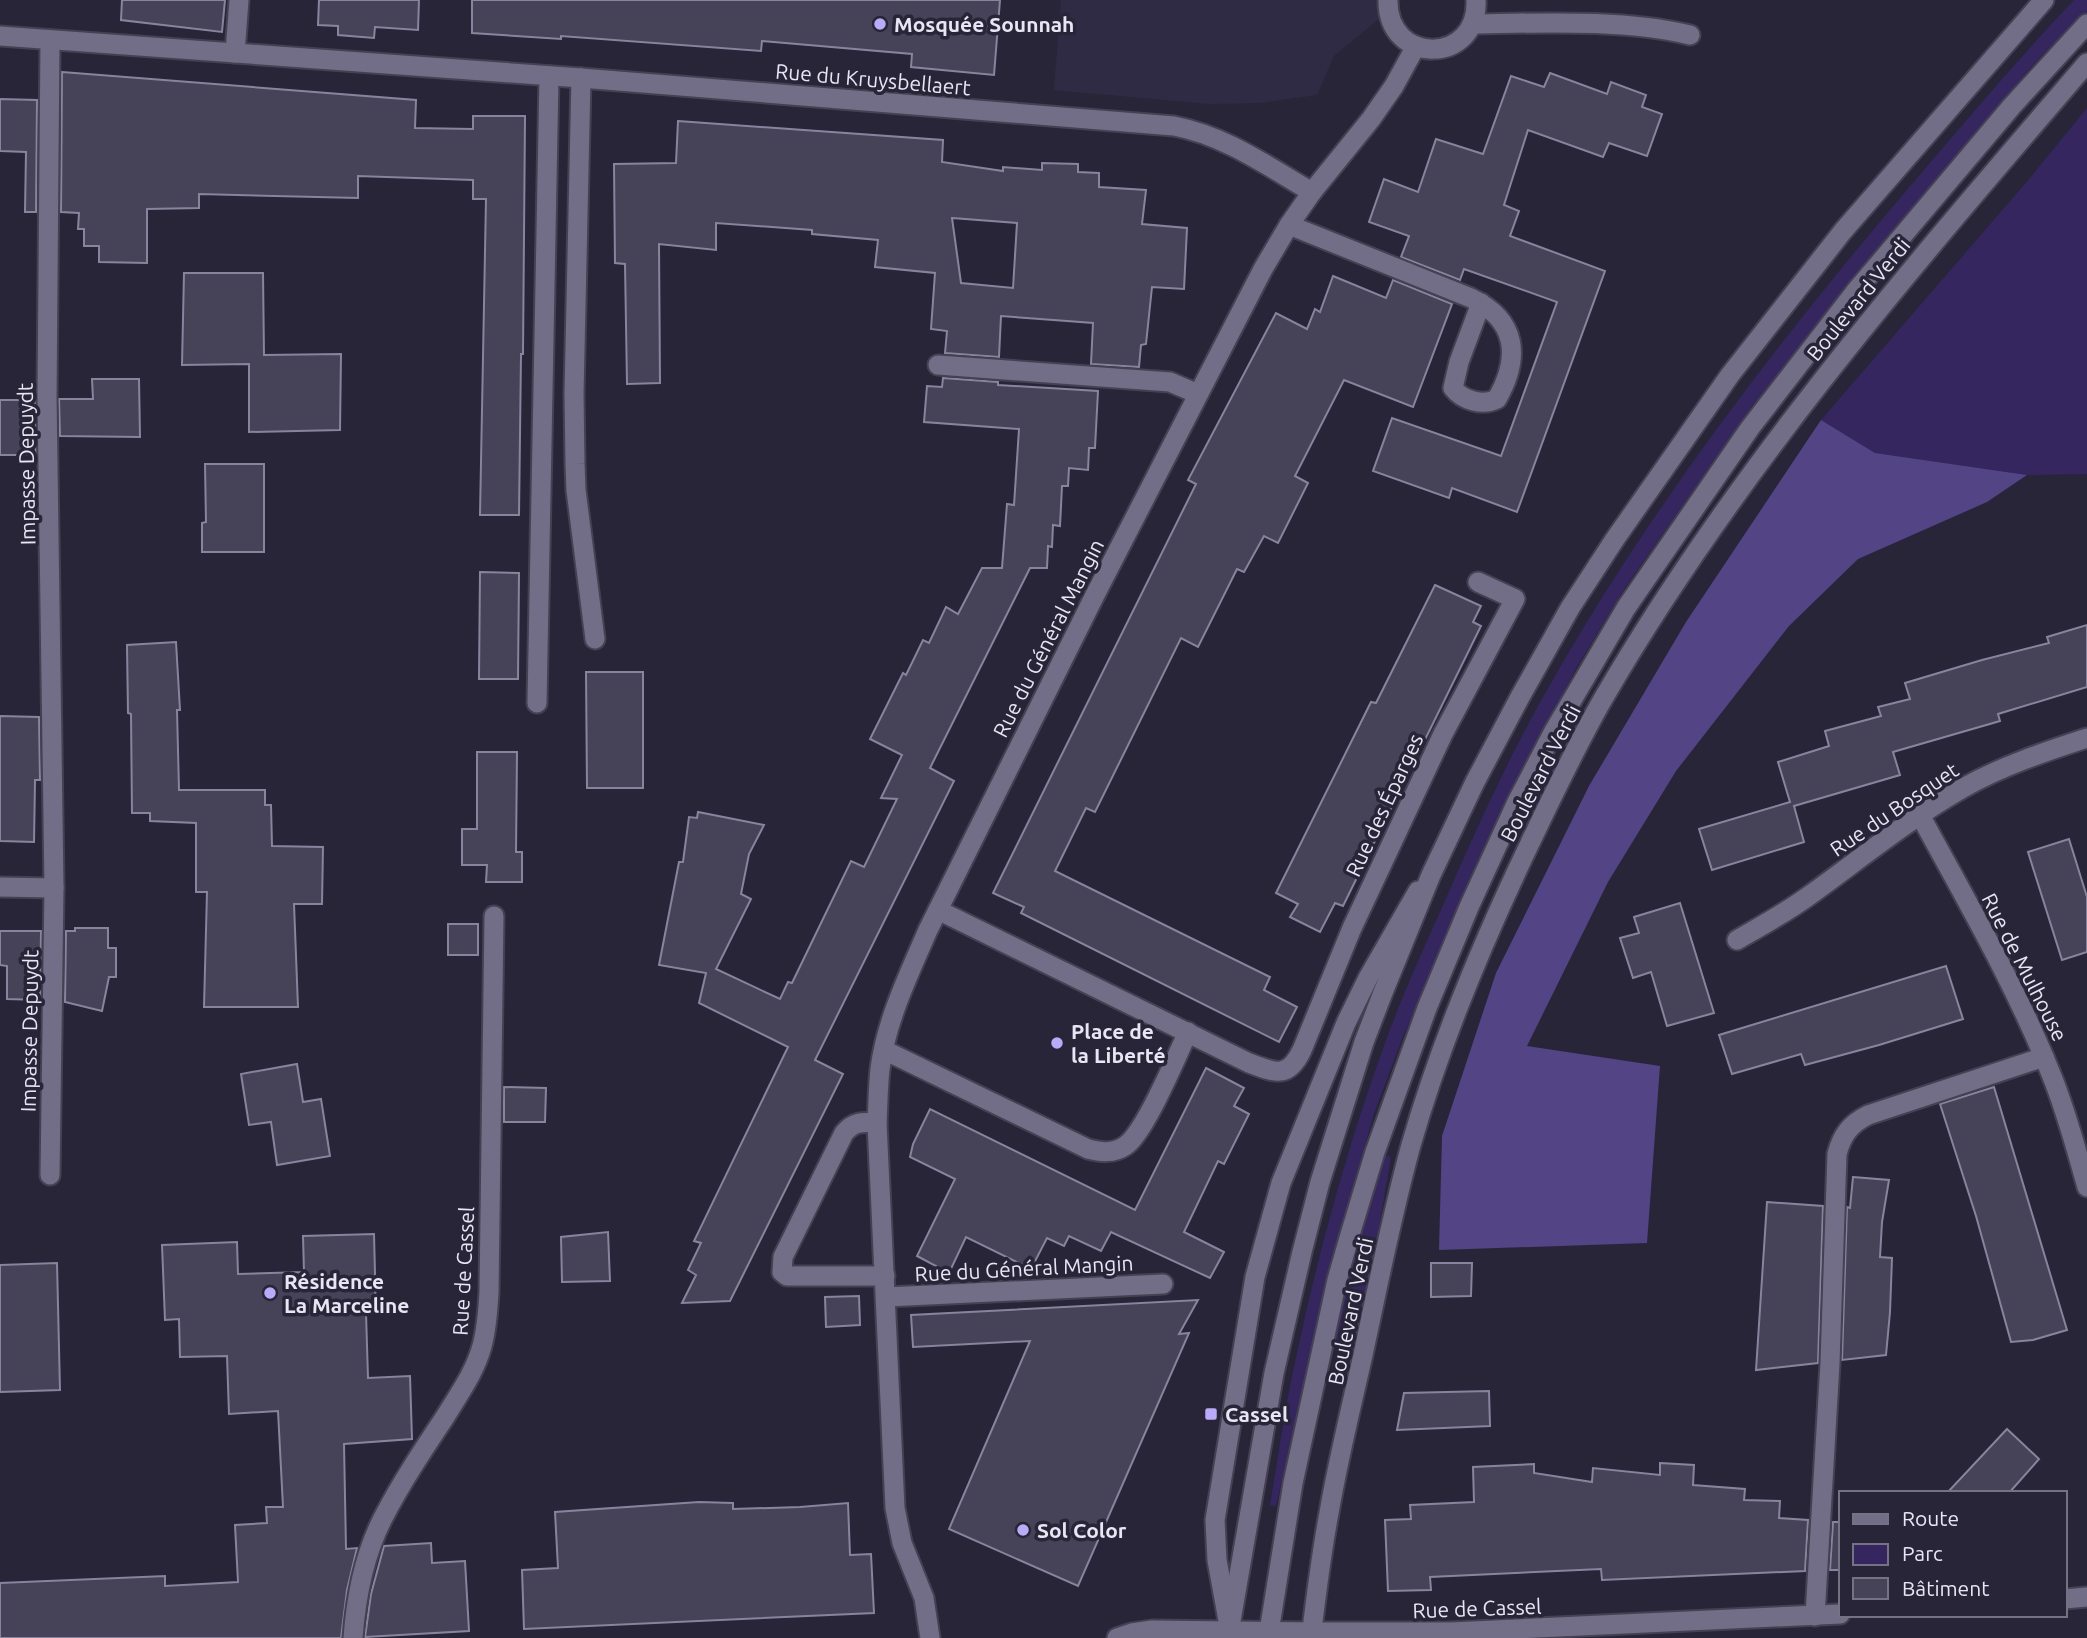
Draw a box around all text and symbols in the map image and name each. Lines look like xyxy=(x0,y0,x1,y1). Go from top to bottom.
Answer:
place label: Mosquée Sounnah xyxy=(894,12,1074,36)
marker: Mosquée Sounnah xyxy=(872,16,888,32)
street label: Rue du Kruysbellaert xyxy=(774,59,972,99)
street label: Boulevard Verdi xyxy=(1801,233,1915,365)
street label: Impasse Depuydt xyxy=(13,383,39,545)
street label: Rue du Général Mangin xyxy=(988,535,1108,741)
street label: Boulevard Verdi xyxy=(1495,701,1585,845)
street label: Rue des Éparges xyxy=(1340,730,1428,880)
street label: Rue du Bosquet xyxy=(1825,757,1963,861)
street label: Rue de Mulhouse xyxy=(1977,889,2073,1045)
street label: Impasse Depuydt xyxy=(16,950,42,1112)
place label: Place de la Liberté xyxy=(1071,1019,1166,1067)
marker: Place de la Liberté xyxy=(1049,1035,1065,1051)
street label: Rue de Cassel xyxy=(448,1206,478,1336)
street label: Boulevard Verdi xyxy=(1323,1235,1377,1387)
street label: Rue du Général Mangin xyxy=(914,1250,1134,1286)
place label: Résidence La Marceline xyxy=(284,1269,409,1317)
marker: Résidence La Marceline xyxy=(262,1285,278,1301)
place label: Cassel xyxy=(1225,1402,1288,1426)
marker: Cassel xyxy=(1203,1406,1219,1422)
legend xyxy=(1839,1491,2066,1617)
text: Route xyxy=(1902,1506,1959,1530)
place label: Sol Color xyxy=(1037,1518,1127,1542)
marker: Sol Color xyxy=(1015,1522,1031,1538)
text: Parc xyxy=(1902,1541,1943,1565)
text: Bâtiment xyxy=(1902,1576,1989,1600)
street label: Rue de Cassel xyxy=(1412,1594,1542,1622)

